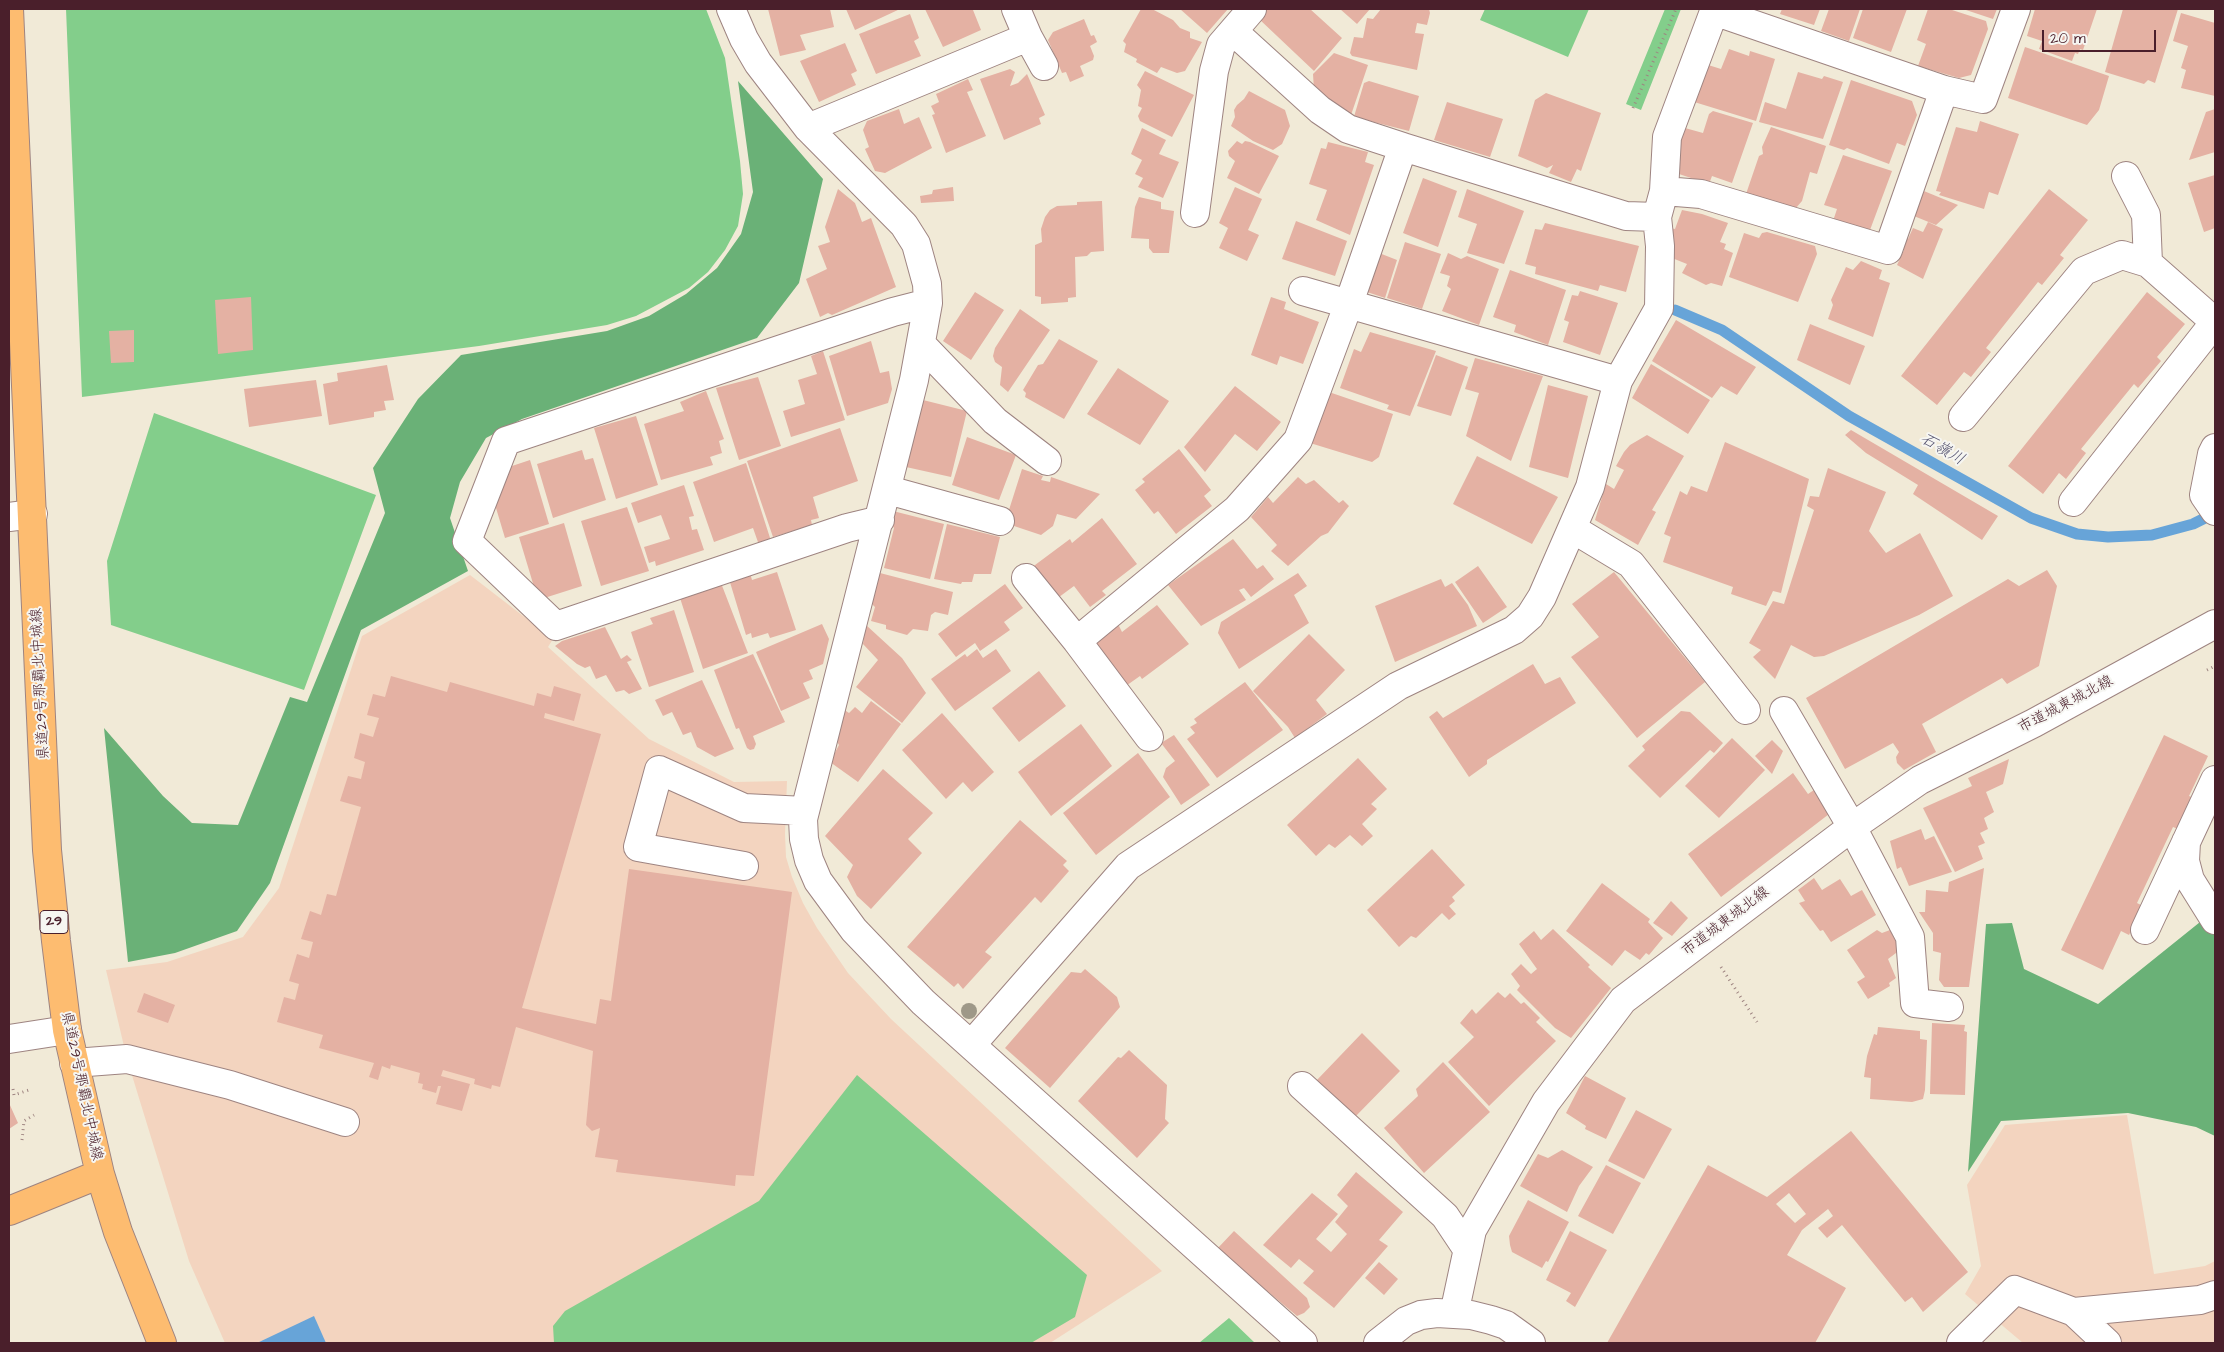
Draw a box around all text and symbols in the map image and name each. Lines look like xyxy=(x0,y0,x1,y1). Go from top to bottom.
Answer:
scale bar xyxy=(2044,20,2158,52)
text: 20 m xyxy=(2050,28,2086,49)
water label: 石嶺川 xyxy=(1916,430,1968,470)
street label: 県道29号那覇北中城線 xyxy=(28,608,54,760)
street label: 市道城東城北線 xyxy=(2015,672,2117,738)
street label: 市道城東城北線 xyxy=(1679,883,1773,961)
road number: 29 xyxy=(40,910,68,934)
street label: 県道29号那覇北中城線 xyxy=(56,1010,106,1162)

